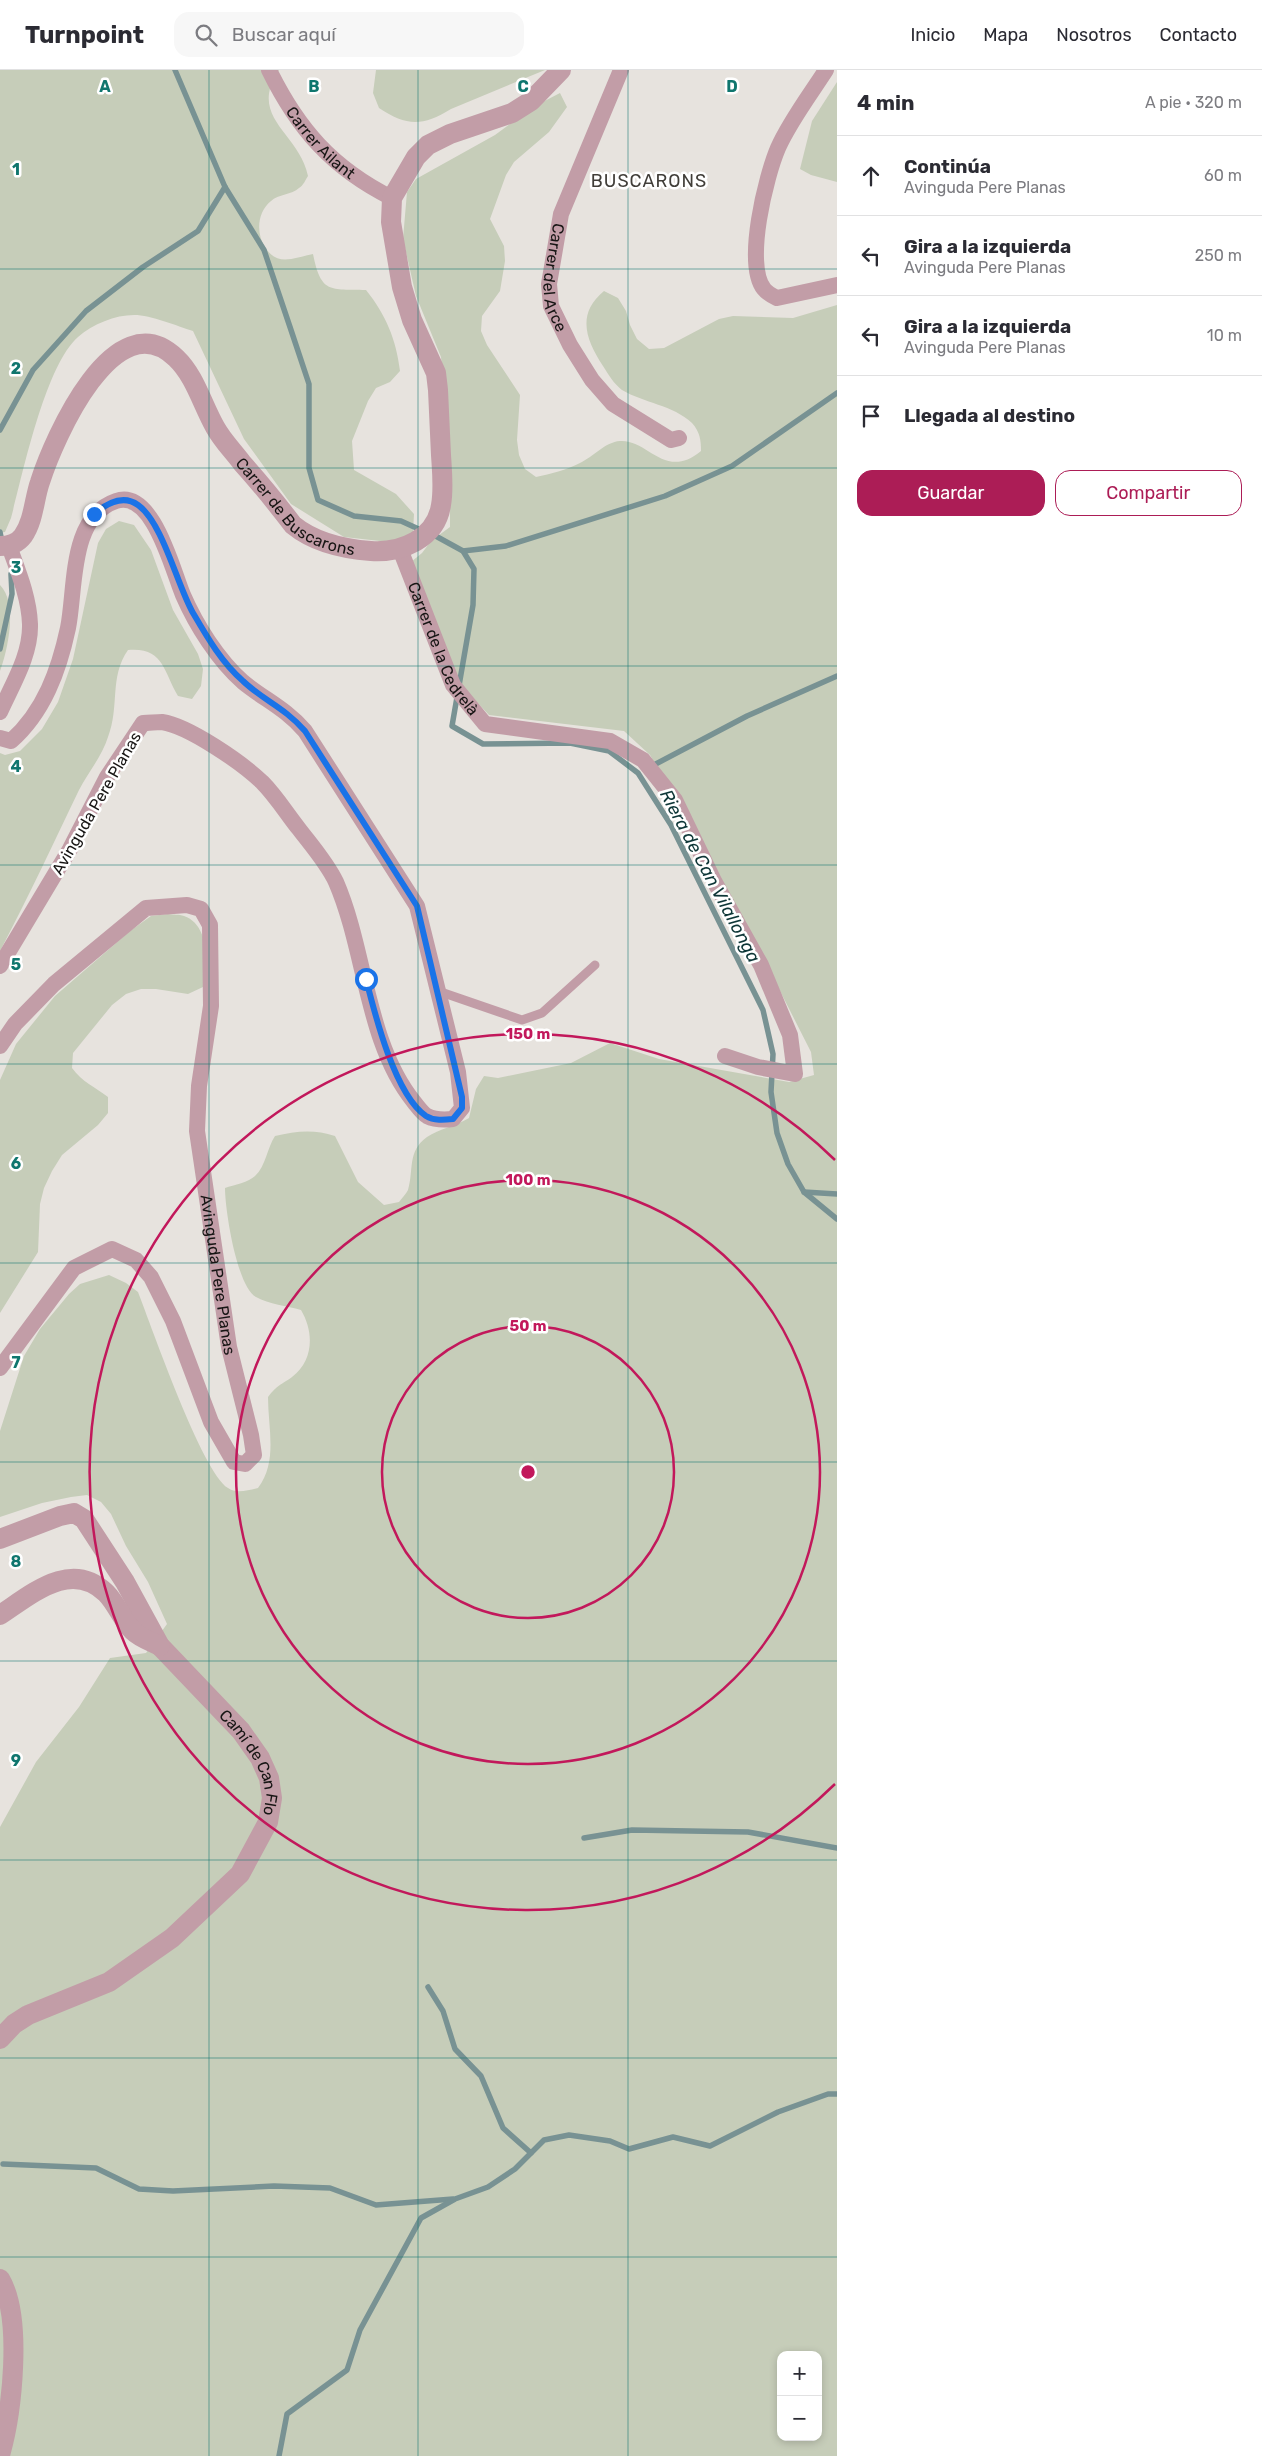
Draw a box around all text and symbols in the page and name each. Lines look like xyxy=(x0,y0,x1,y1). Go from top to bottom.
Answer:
search box xyxy=(174,12,524,57)
text: Turnpoint xyxy=(25,21,144,49)
icon: search xyxy=(192,21,220,49)
text: Buscar aquí xyxy=(232,23,336,46)
text: Inicio xyxy=(910,24,955,46)
text: Mapa xyxy=(983,24,1028,46)
text: Nosotros xyxy=(1056,24,1132,46)
text: Contacto xyxy=(1160,24,1237,46)
text: A xyxy=(99,77,111,96)
text: B xyxy=(308,77,320,96)
text: C xyxy=(517,77,529,96)
text: D xyxy=(726,77,738,96)
text: 4 min xyxy=(857,90,915,115)
text: A pie · 320 m xyxy=(1145,93,1242,112)
street label: Carrer Ailant xyxy=(282,103,359,183)
text: Continúa xyxy=(904,155,991,178)
text: 1 xyxy=(12,160,20,179)
icon: ahead xyxy=(857,162,885,190)
text: 60 m xyxy=(1204,166,1242,185)
district label: BUSCARONS xyxy=(591,170,707,192)
text: Avinguda Pere Planas xyxy=(904,178,1066,197)
street label: Carrer del Arce xyxy=(539,222,571,335)
text: Gira a la izquierda xyxy=(904,235,1071,258)
icon: left xyxy=(857,242,885,270)
text: 250 m xyxy=(1195,246,1242,265)
text: Avinguda Pere Planas xyxy=(904,258,1066,277)
text: Gira a la izquierda xyxy=(904,315,1071,338)
icon: left xyxy=(857,322,885,350)
text: 10 m xyxy=(1207,326,1242,345)
text: Avinguda Pere Planas xyxy=(904,338,1066,357)
text: 2 xyxy=(11,359,21,378)
icon: arrive xyxy=(857,402,885,430)
text: Llegada al destino xyxy=(904,404,1075,427)
street label: Carrer de Buscarons xyxy=(232,454,356,559)
button: Guardar xyxy=(857,470,1045,516)
button: Compartir xyxy=(1055,470,1242,516)
route end xyxy=(83,503,106,526)
text: 3 xyxy=(11,558,21,577)
street label: Carrer de la Cedrelà xyxy=(404,579,483,719)
street label: Avinguda Pere Planas xyxy=(48,728,145,878)
text: 4 xyxy=(11,757,22,776)
water label: Riera de Can Vilallonga xyxy=(655,786,765,967)
text: 5 xyxy=(11,955,21,974)
route start xyxy=(355,968,378,991)
text: 150 m xyxy=(506,1025,550,1043)
text: 6 xyxy=(11,1154,21,1173)
text: 100 m xyxy=(506,1171,550,1189)
street label: Avinguda Pere Planas xyxy=(197,1193,240,1357)
text: 50 m xyxy=(510,1317,546,1335)
text: 7 xyxy=(11,1353,21,1372)
centre of rings xyxy=(519,1463,537,1481)
text: 8 xyxy=(11,1552,22,1571)
street label: Camí de Can Flo xyxy=(215,1706,282,1817)
text: 9 xyxy=(11,1751,21,1770)
map controls xyxy=(777,2351,822,2441)
button: + xyxy=(777,2351,822,2396)
button: − xyxy=(777,2396,822,2441)

